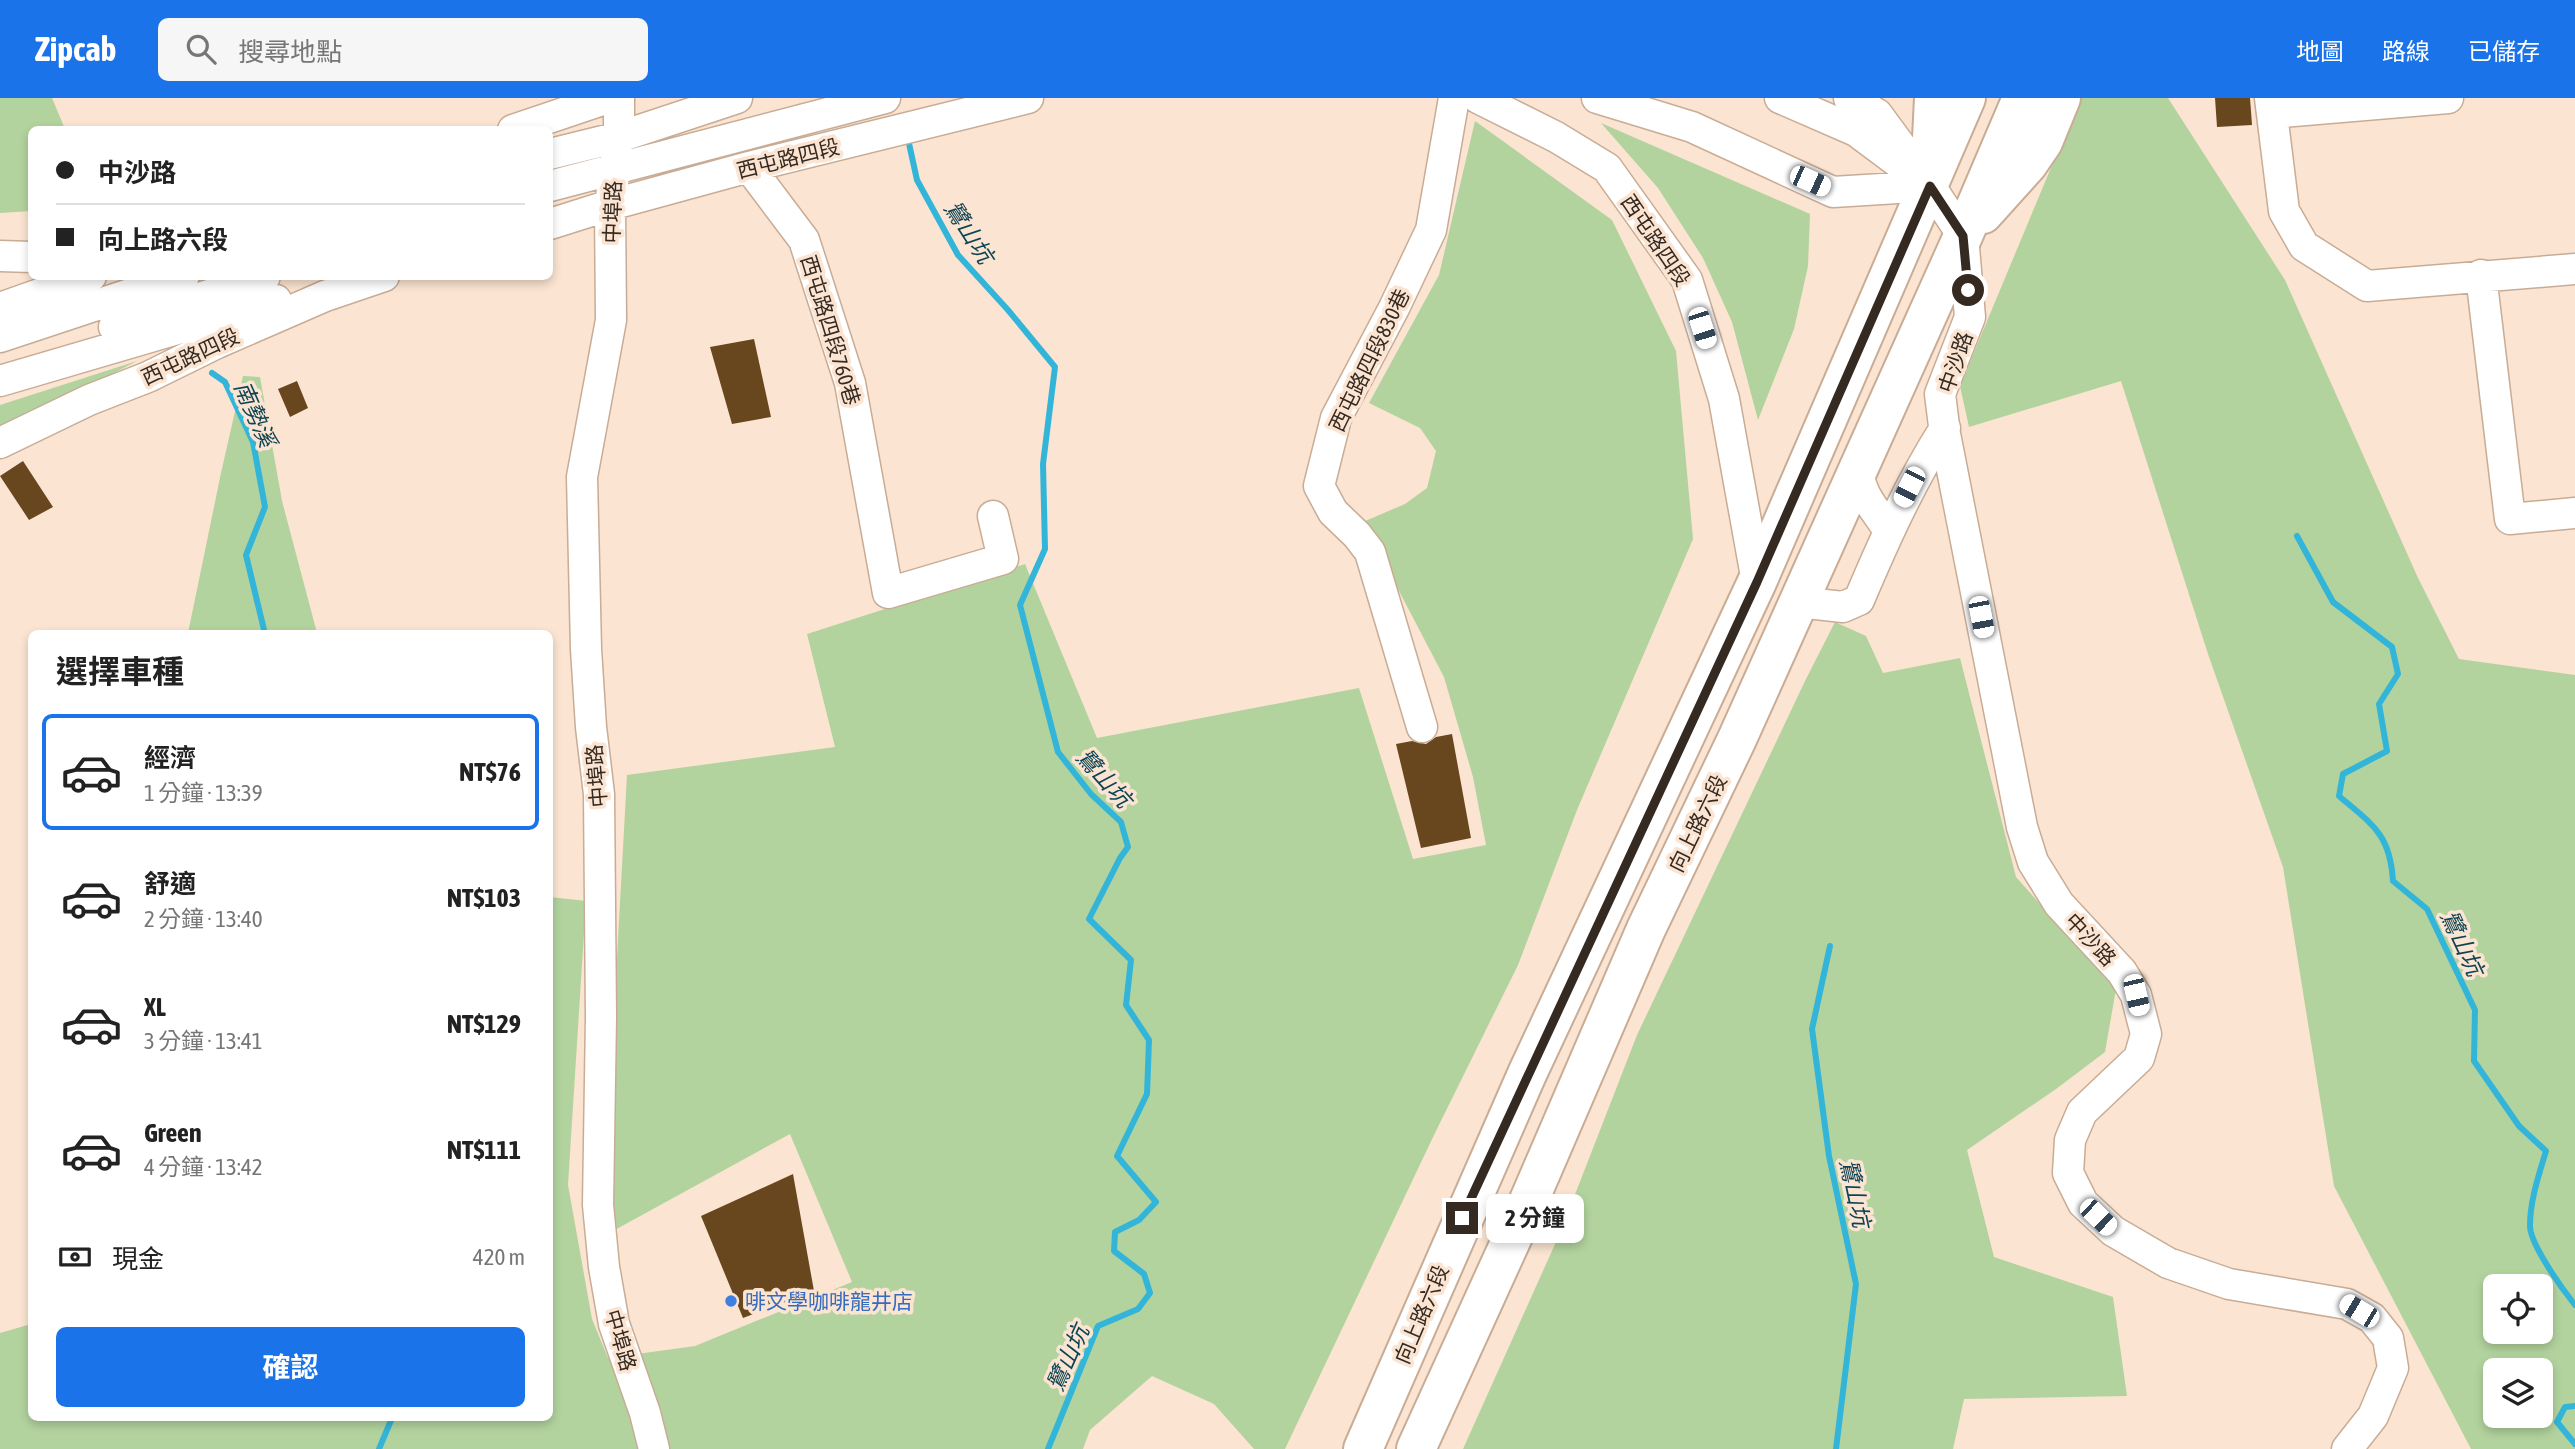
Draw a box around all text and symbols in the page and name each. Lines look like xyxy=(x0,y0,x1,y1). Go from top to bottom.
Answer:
search box xyxy=(158,18,648,81)
text: Zipcab xyxy=(35,30,116,68)
icon: search xyxy=(182,30,220,68)
text: 搜尋地點 xyxy=(238,37,342,67)
text: 地圖 xyxy=(2296,38,2344,65)
text: 路線 xyxy=(2382,38,2430,65)
text: 已儲存 xyxy=(2468,38,2540,65)
street label: 西屯路四段 xyxy=(734,134,842,182)
text: 中沙路 xyxy=(98,158,176,188)
car xyxy=(1787,163,1834,199)
street label: 中埠路 xyxy=(599,180,625,244)
street label: 西屯路四段 xyxy=(1617,190,1695,290)
water label: 鷺山坑 xyxy=(939,196,1000,271)
text: 向上路六段 xyxy=(98,225,228,255)
street label: 西屯路四段760巷 xyxy=(797,252,865,408)
route start xyxy=(1952,274,1984,306)
street label: 西屯路四段830巷 xyxy=(1324,285,1414,435)
car xyxy=(1686,305,1719,351)
street label: 西屯路四段 xyxy=(137,323,243,389)
street label: 中沙路 xyxy=(1933,328,1977,396)
water label: 南勢溪 xyxy=(229,377,282,454)
car xyxy=(1891,464,1928,510)
car xyxy=(1967,594,1996,640)
text: 選擇車種 xyxy=(56,653,184,690)
icon: car xyxy=(60,741,123,804)
text: 經濟 xyxy=(144,743,196,773)
street label: 中埠路 xyxy=(581,744,611,808)
water label: 鷺山坑 xyxy=(1071,744,1139,815)
text: NT$76 xyxy=(459,757,521,787)
street label: 向上路六段 xyxy=(1663,771,1731,875)
text: 1 分鐘 · 13:39 xyxy=(144,780,263,806)
icon: car xyxy=(60,867,123,930)
text: 舒適 xyxy=(144,869,196,899)
text: NT$103 xyxy=(447,883,521,913)
text: 2 分鐘 · 13:40 xyxy=(144,906,263,932)
water label: 鷺山坑 xyxy=(2436,906,2490,982)
street label: 中沙路 xyxy=(2061,908,2121,970)
car xyxy=(2122,972,2151,1018)
text: XL xyxy=(144,992,166,1022)
icon: car xyxy=(60,993,123,1056)
text: NT$129 xyxy=(447,1009,521,1039)
text: 3 分鐘 · 13:41 xyxy=(144,1028,263,1054)
text: Green xyxy=(144,1118,202,1148)
icon: car xyxy=(60,1119,123,1182)
text: NT$111 xyxy=(447,1135,521,1165)
text: 4 分鐘 · 13:42 xyxy=(144,1154,263,1180)
water label: 鷺山坑 xyxy=(1835,1157,1876,1232)
callout: 2 分鐘 xyxy=(1486,1194,1584,1242)
car xyxy=(2076,1195,2121,1239)
route end xyxy=(1446,1202,1478,1234)
text: 2 分鐘 xyxy=(1505,1205,1565,1231)
icon: cash xyxy=(56,1238,94,1276)
text: 現金 xyxy=(112,1244,164,1274)
text: 420 m xyxy=(473,1244,525,1270)
street label: 向上路六段 xyxy=(1389,1261,1453,1367)
map controls xyxy=(2483,1274,2553,1428)
button: locate xyxy=(2483,1274,2553,1344)
place label: 啡文學咖啡龍井店 xyxy=(745,1289,913,1313)
car xyxy=(2336,1291,2383,1331)
marker: 啡文學咖啡龍井店 xyxy=(723,1293,739,1309)
street label: 中埠路 xyxy=(601,1306,641,1374)
water label: 鷺山坑 xyxy=(1042,1318,1095,1395)
button: 確認 xyxy=(56,1327,525,1407)
button: layers xyxy=(2483,1358,2553,1428)

